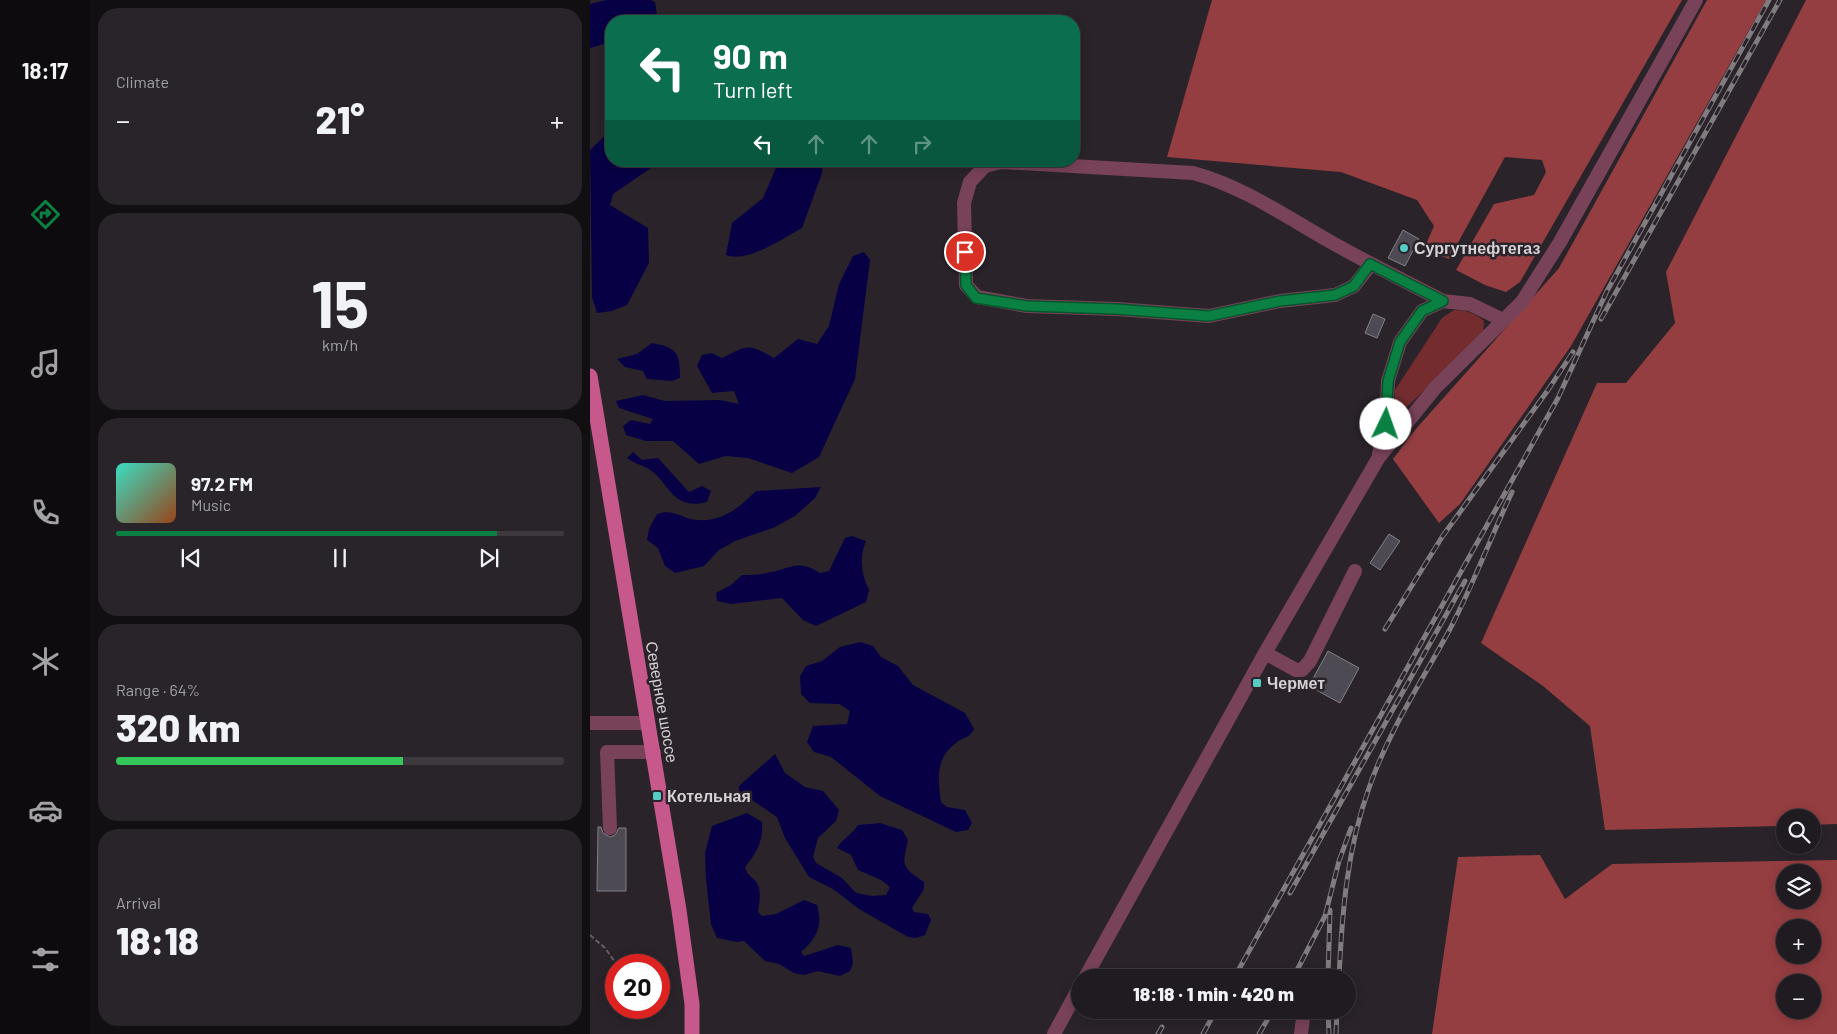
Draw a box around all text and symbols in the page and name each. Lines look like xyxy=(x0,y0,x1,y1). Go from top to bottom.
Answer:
text: 90 m xyxy=(713,34,788,76)
icon: left xyxy=(630,35,695,100)
text: 18:17 xyxy=(22,57,68,83)
text: Climate xyxy=(116,72,169,91)
text: Turn left xyxy=(713,76,793,102)
text: 21° xyxy=(315,96,365,142)
text: − xyxy=(116,103,130,137)
text: + xyxy=(550,103,564,137)
icon: left xyxy=(749,130,777,158)
icon: ahead xyxy=(802,130,830,158)
icon: ahead xyxy=(855,130,883,158)
icon: right xyxy=(908,130,936,158)
icon: directions xyxy=(28,197,63,232)
pin xyxy=(944,231,986,273)
icon: arrive xyxy=(951,238,979,266)
place label: Сургутнефтегаз xyxy=(1414,238,1540,257)
marker: Сургутнефтегаз xyxy=(1398,242,1410,254)
text: 15 xyxy=(311,263,369,341)
text: km/h xyxy=(322,335,358,354)
icon: music xyxy=(28,346,63,381)
position arrow xyxy=(1359,397,1411,449)
text: 97.2 FM xyxy=(191,472,253,495)
icon: phone xyxy=(28,495,63,530)
text: Music xyxy=(191,495,231,514)
icon: previous xyxy=(177,544,205,572)
icon: pause xyxy=(326,544,354,572)
icon: next xyxy=(475,544,503,572)
street label: Северное шоссе xyxy=(642,640,683,764)
icon: climate xyxy=(28,644,63,679)
place label: Чермет xyxy=(1267,673,1325,692)
marker: Чермет xyxy=(1251,677,1263,689)
text: Range · 64% xyxy=(116,680,200,699)
text: 320 km xyxy=(116,704,240,750)
place label: Котельная xyxy=(667,786,751,805)
marker: Котельная xyxy=(651,790,663,802)
icon: car xyxy=(28,793,63,828)
map controls xyxy=(1776,809,1821,1019)
button: search xyxy=(1776,809,1821,854)
button: layers xyxy=(1776,864,1821,909)
text: Arrival xyxy=(116,893,161,912)
text: 18:18 xyxy=(116,917,199,963)
button: + xyxy=(1776,919,1821,964)
icon: filters xyxy=(28,942,63,977)
speed limit sign: 20 xyxy=(605,954,670,1019)
button: − xyxy=(1776,974,1821,1019)
text: 18:18 · 1 min · 420 m xyxy=(1133,982,1294,1005)

